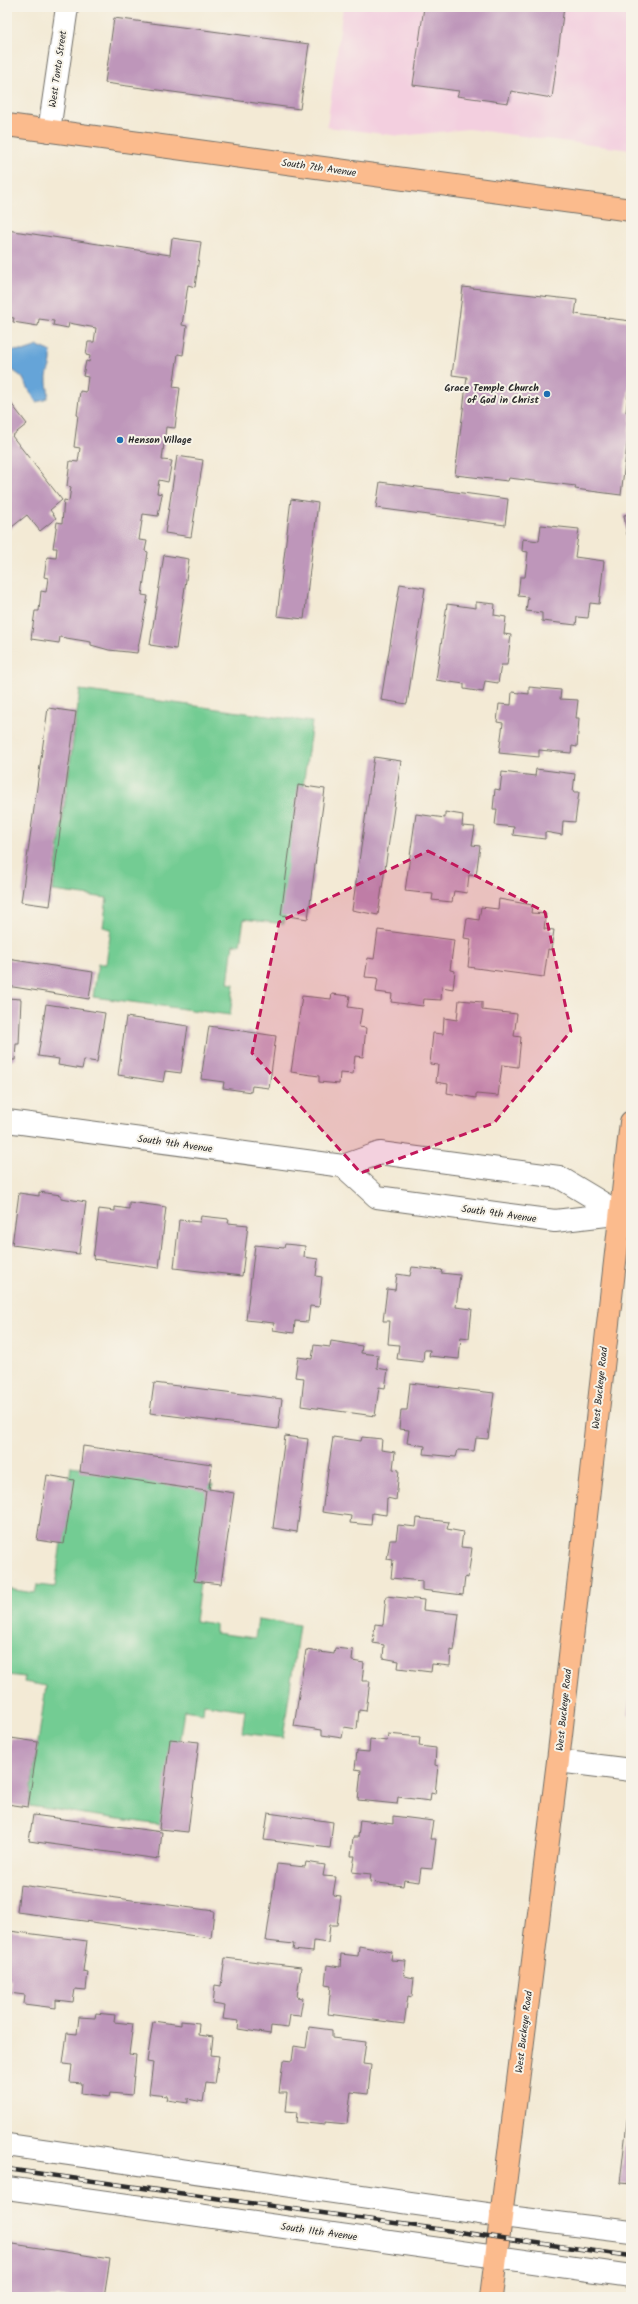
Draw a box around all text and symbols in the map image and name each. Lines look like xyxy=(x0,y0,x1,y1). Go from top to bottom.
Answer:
street label: West Tonto Street xyxy=(45,29,71,108)
street label: South 7th Avenue xyxy=(281,155,358,181)
place label: Grace Temple Church of God in Christ xyxy=(445,380,539,408)
marker: Grace Temple Church of God in Christ xyxy=(542,389,552,399)
place label: Henson Village xyxy=(128,432,192,448)
marker: Henson Village xyxy=(115,435,125,445)
street label: South 9th Avenue xyxy=(137,1131,214,1157)
street label: South 9th Avenue xyxy=(461,1201,538,1227)
street label: West Buckeye Road xyxy=(588,1345,612,1430)
street label: West Buckeye Road xyxy=(552,1667,576,1752)
street label: West Buckeye Road xyxy=(511,1989,537,2074)
street label: South 11th Avenue xyxy=(280,2219,359,2245)

